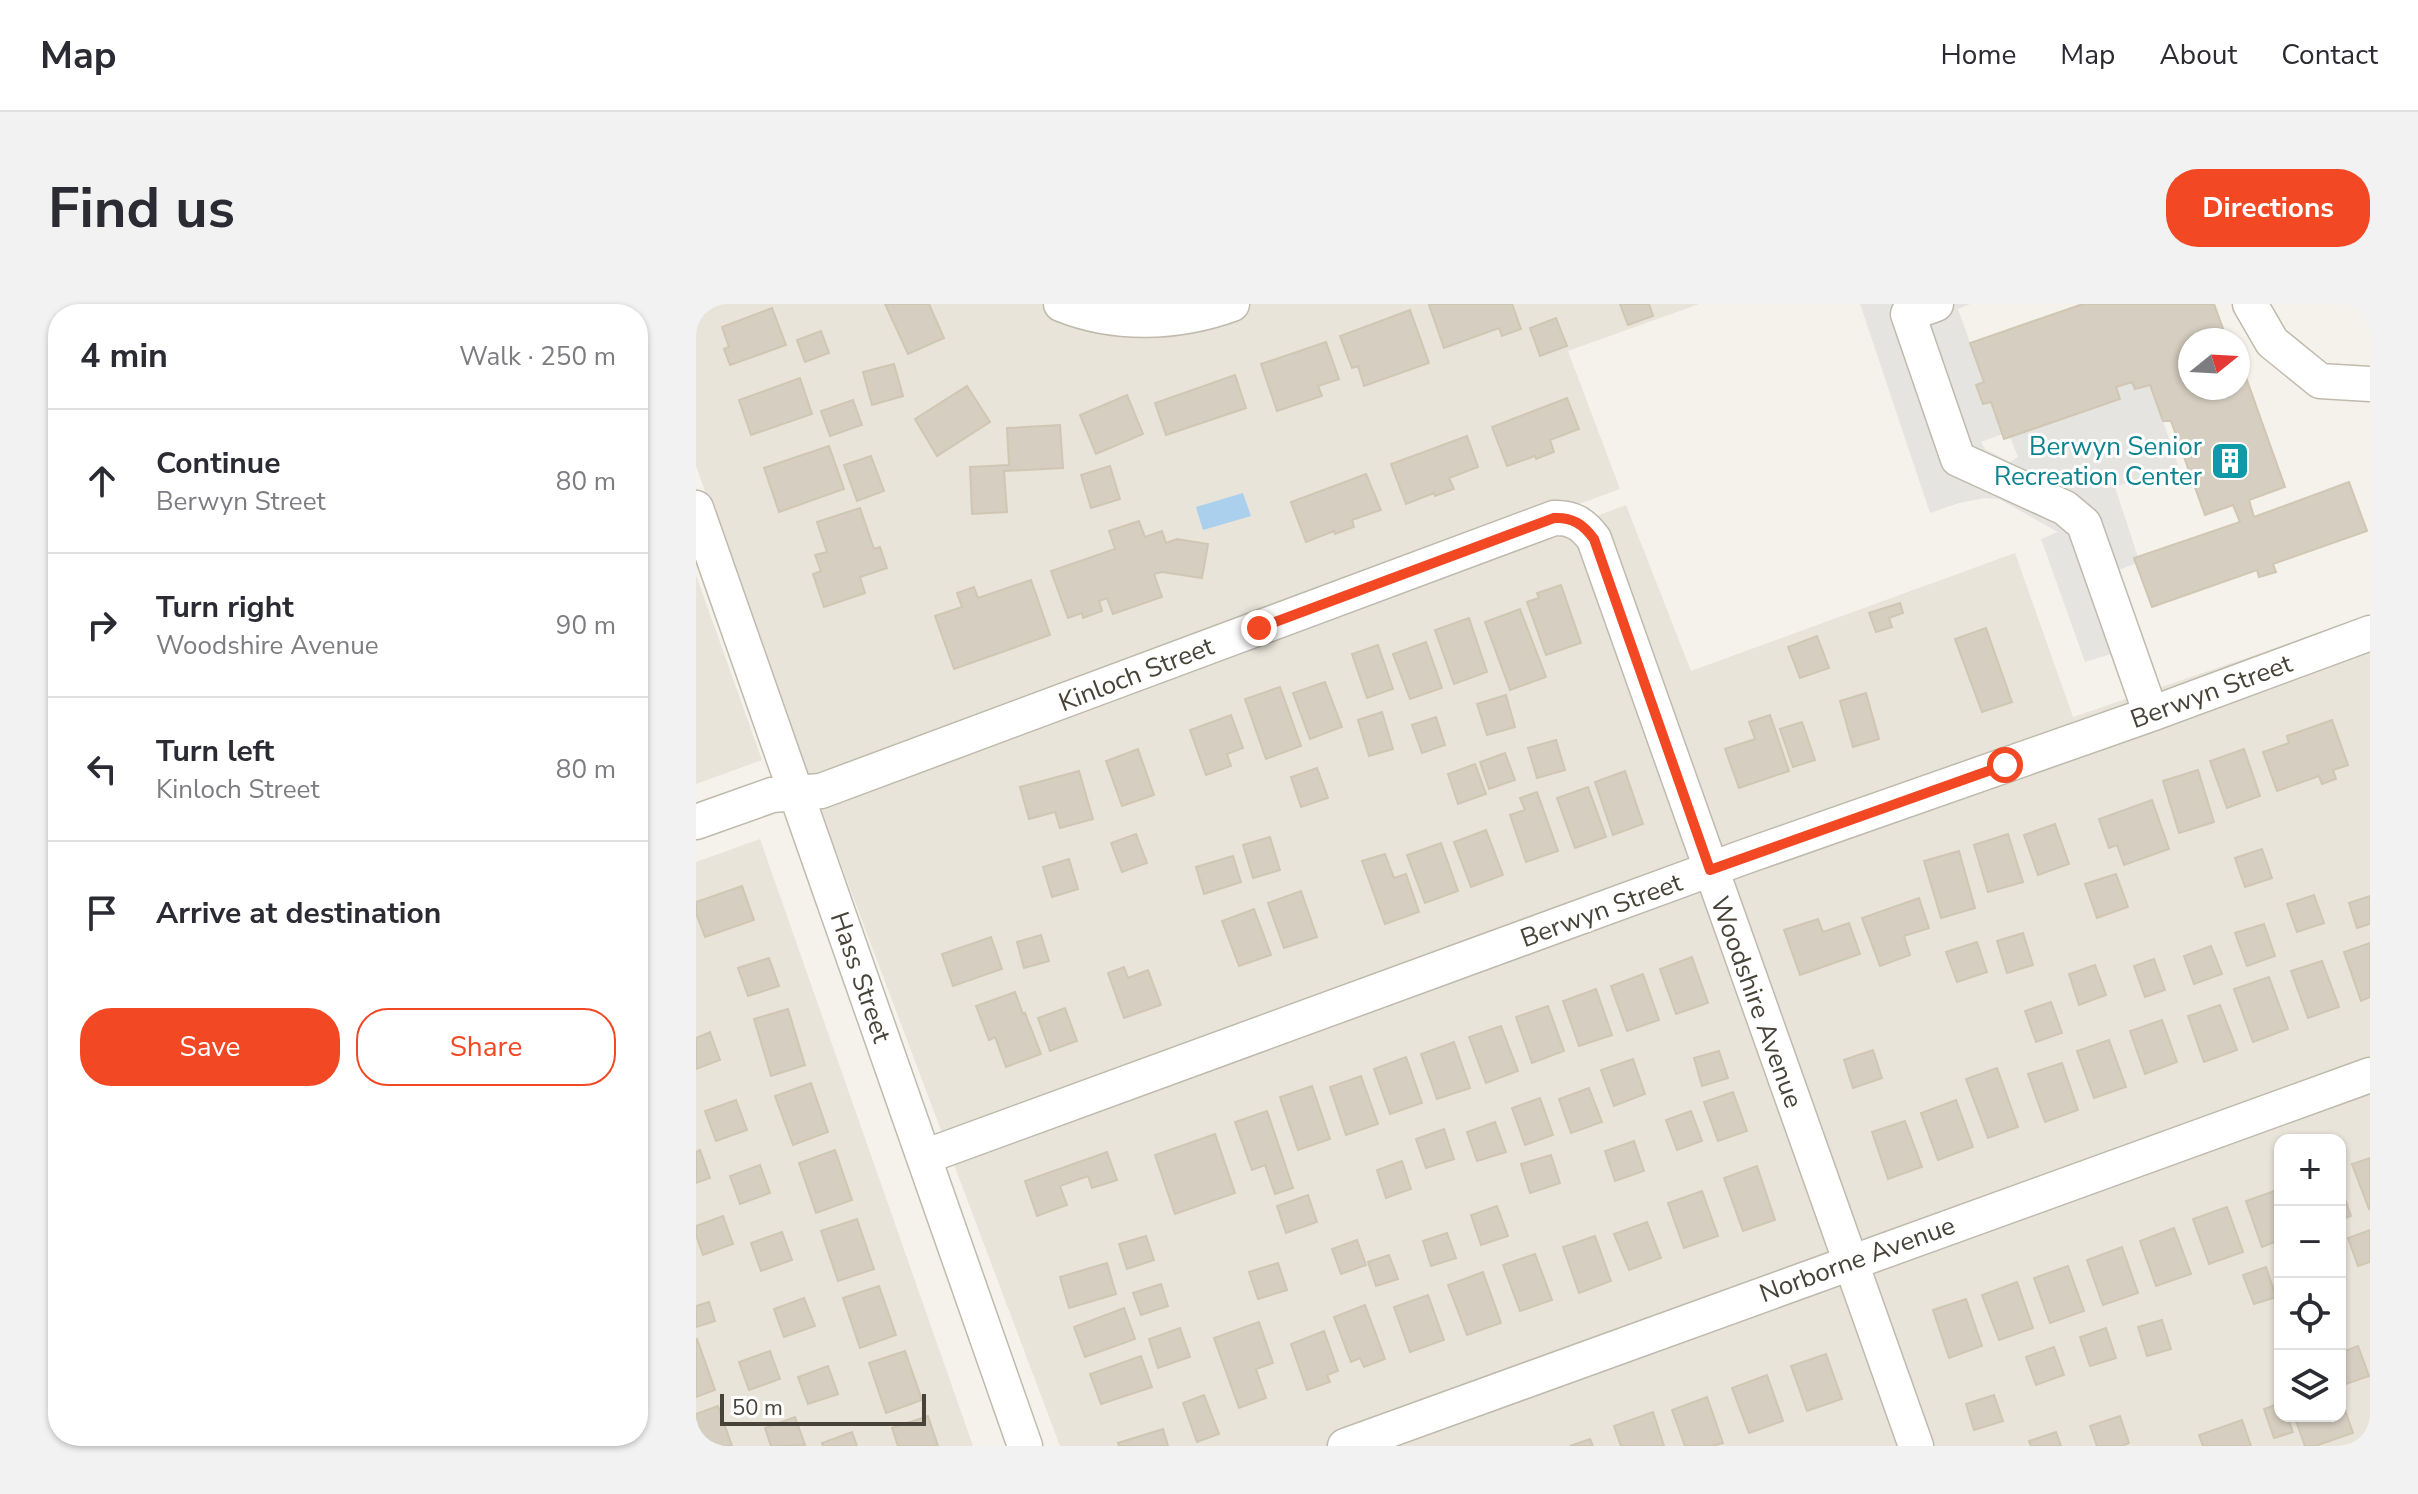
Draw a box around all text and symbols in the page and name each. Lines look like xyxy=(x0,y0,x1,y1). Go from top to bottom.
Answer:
text: Map xyxy=(40,30,117,81)
text: Home xyxy=(1941,36,2016,74)
text: Map xyxy=(2060,36,2115,74)
text: About xyxy=(2159,36,2237,74)
text: Contact xyxy=(2281,36,2378,74)
button: Directions xyxy=(2166,169,2370,247)
text: Find us xyxy=(48,170,235,247)
north arrow xyxy=(2178,328,2250,400)
text: 4 min xyxy=(80,333,168,379)
text: Walk · 250 m xyxy=(459,339,616,374)
place label: Berwyn Senior Recreation Center xyxy=(1994,429,2203,494)
building icon: Berwyn Senior Recreation Center xyxy=(2209,440,2251,482)
text: Continue xyxy=(156,443,281,484)
icon: ahead xyxy=(80,459,124,503)
text: 80 m xyxy=(556,464,616,499)
text: Berwyn Street xyxy=(156,484,326,519)
text: Turn right xyxy=(156,587,294,628)
icon: right xyxy=(80,603,124,647)
text: 90 m xyxy=(556,608,616,643)
route end xyxy=(1241,610,1277,646)
text: Woodshire Avenue xyxy=(156,628,379,663)
street label: Kinloch Street xyxy=(1054,629,1220,720)
street label: Berwyn Street xyxy=(2125,646,2298,737)
text: Turn left xyxy=(156,731,274,772)
icon: left xyxy=(80,747,124,791)
route start xyxy=(1987,747,2023,783)
text: 80 m xyxy=(556,752,616,787)
text: Kinloch Street xyxy=(156,772,320,807)
street label: Berwyn Street xyxy=(1515,865,1688,956)
icon: arrive xyxy=(80,891,124,935)
street label: Woodshire Avenue xyxy=(1702,892,1811,1113)
text: Arrive at destination xyxy=(156,893,441,934)
street label: Hass Street xyxy=(822,907,900,1048)
button: Save xyxy=(80,1008,340,1086)
button: Share xyxy=(356,1008,616,1086)
map controls xyxy=(2274,1134,2346,1422)
button: + xyxy=(2274,1134,2346,1206)
button: − xyxy=(2274,1206,2346,1278)
street label: Norborne Avenue xyxy=(1755,1208,1960,1311)
button: locate xyxy=(2274,1278,2346,1350)
button: layers xyxy=(2274,1350,2346,1422)
scale bar xyxy=(720,1390,926,1426)
text: 50 m xyxy=(732,1393,783,1423)

